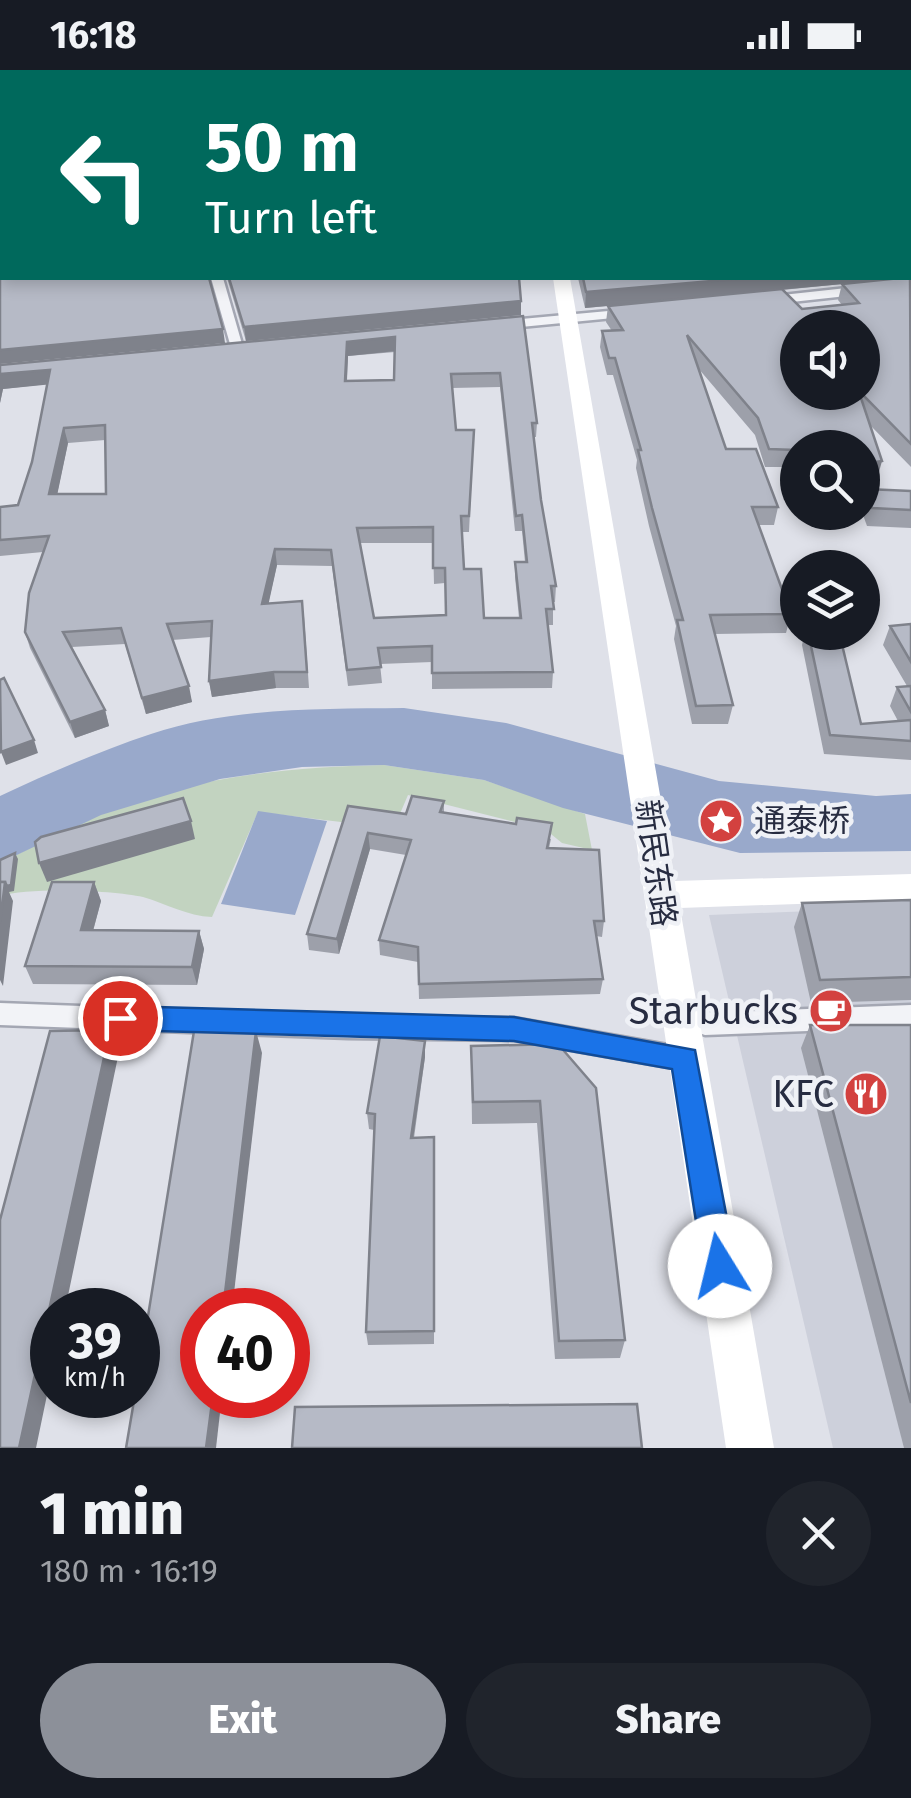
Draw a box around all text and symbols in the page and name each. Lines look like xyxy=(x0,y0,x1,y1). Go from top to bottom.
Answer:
text: 16:18 xyxy=(50,12,137,58)
text: 50 m xyxy=(205,106,359,190)
icon: left xyxy=(40,110,170,240)
text: Turn left xyxy=(205,191,377,245)
map controls xyxy=(780,310,880,650)
button: sound xyxy=(780,310,880,410)
button: search xyxy=(780,430,880,530)
button: layers xyxy=(780,550,880,650)
street label: 新民东路 xyxy=(628,797,684,929)
place icon: 通泰桥 xyxy=(698,798,744,844)
place label: 通泰桥 xyxy=(754,802,850,840)
pin xyxy=(78,976,163,1061)
place label: Starbucks xyxy=(629,988,798,1034)
cafe icon: Starbucks xyxy=(808,988,854,1034)
icon: arrive xyxy=(93,991,148,1046)
place label: KFC xyxy=(772,1071,834,1117)
restaurant icon: KFC xyxy=(843,1071,889,1117)
position arrow xyxy=(668,1214,772,1318)
speed limit sign: 40 xyxy=(180,1288,310,1418)
text: 39 xyxy=(68,1311,122,1371)
text: km/h xyxy=(64,1363,126,1393)
text: 1 min xyxy=(40,1478,184,1550)
button: close xyxy=(766,1481,871,1586)
text: 180 m · 16:19 xyxy=(40,1552,218,1590)
button: Exit xyxy=(40,1663,446,1778)
button: Share xyxy=(466,1663,871,1778)

